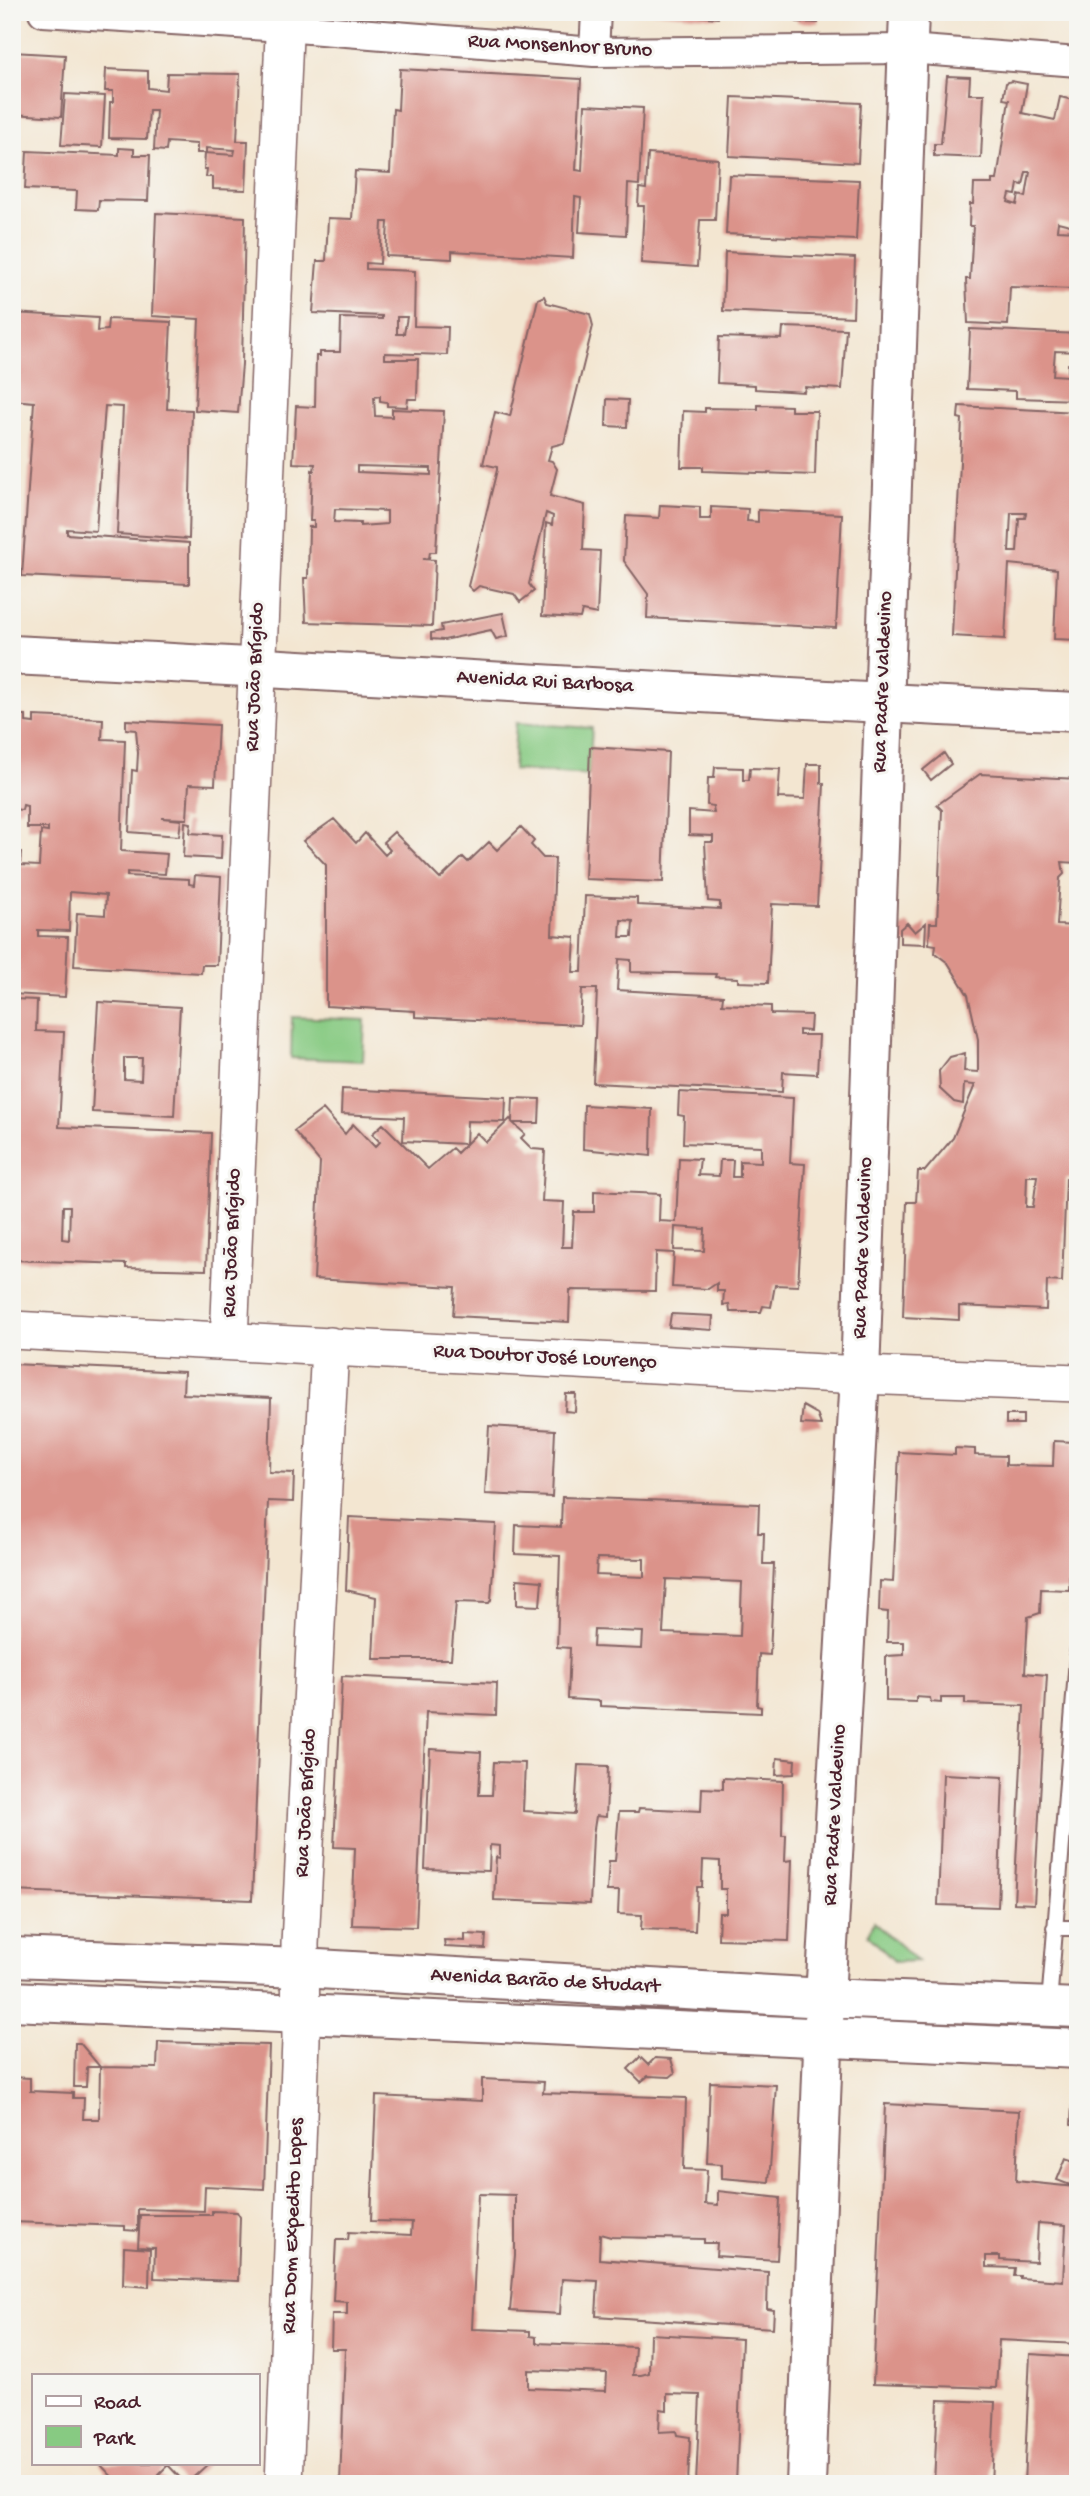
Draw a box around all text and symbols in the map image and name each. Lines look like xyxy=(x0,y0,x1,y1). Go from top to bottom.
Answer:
street label: Rua Monsenhor Bruno xyxy=(467,30,653,64)
street label: Rua Padre Valdevino xyxy=(868,590,900,773)
street label: Rua João Brígido xyxy=(241,602,271,752)
street label: Avenida Rui Barbosa xyxy=(456,666,636,700)
street label: Rua Padre Valdevino xyxy=(848,1156,880,1339)
street label: Rua João Brígido xyxy=(218,1168,248,1318)
street label: Rua Doutor José Lourenço xyxy=(432,1340,658,1376)
street label: Rua Padre Valdevino xyxy=(819,1723,853,1907)
street label: Rua João Brígido xyxy=(291,1728,323,1878)
street label: Avenida Barão de Studart xyxy=(430,1964,663,2001)
street label: Rua Dom Expedito Lopes xyxy=(278,2116,310,2334)
legend xyxy=(32,2374,259,2464)
text: Road xyxy=(94,2392,142,2417)
text: Park xyxy=(93,2428,137,2453)

